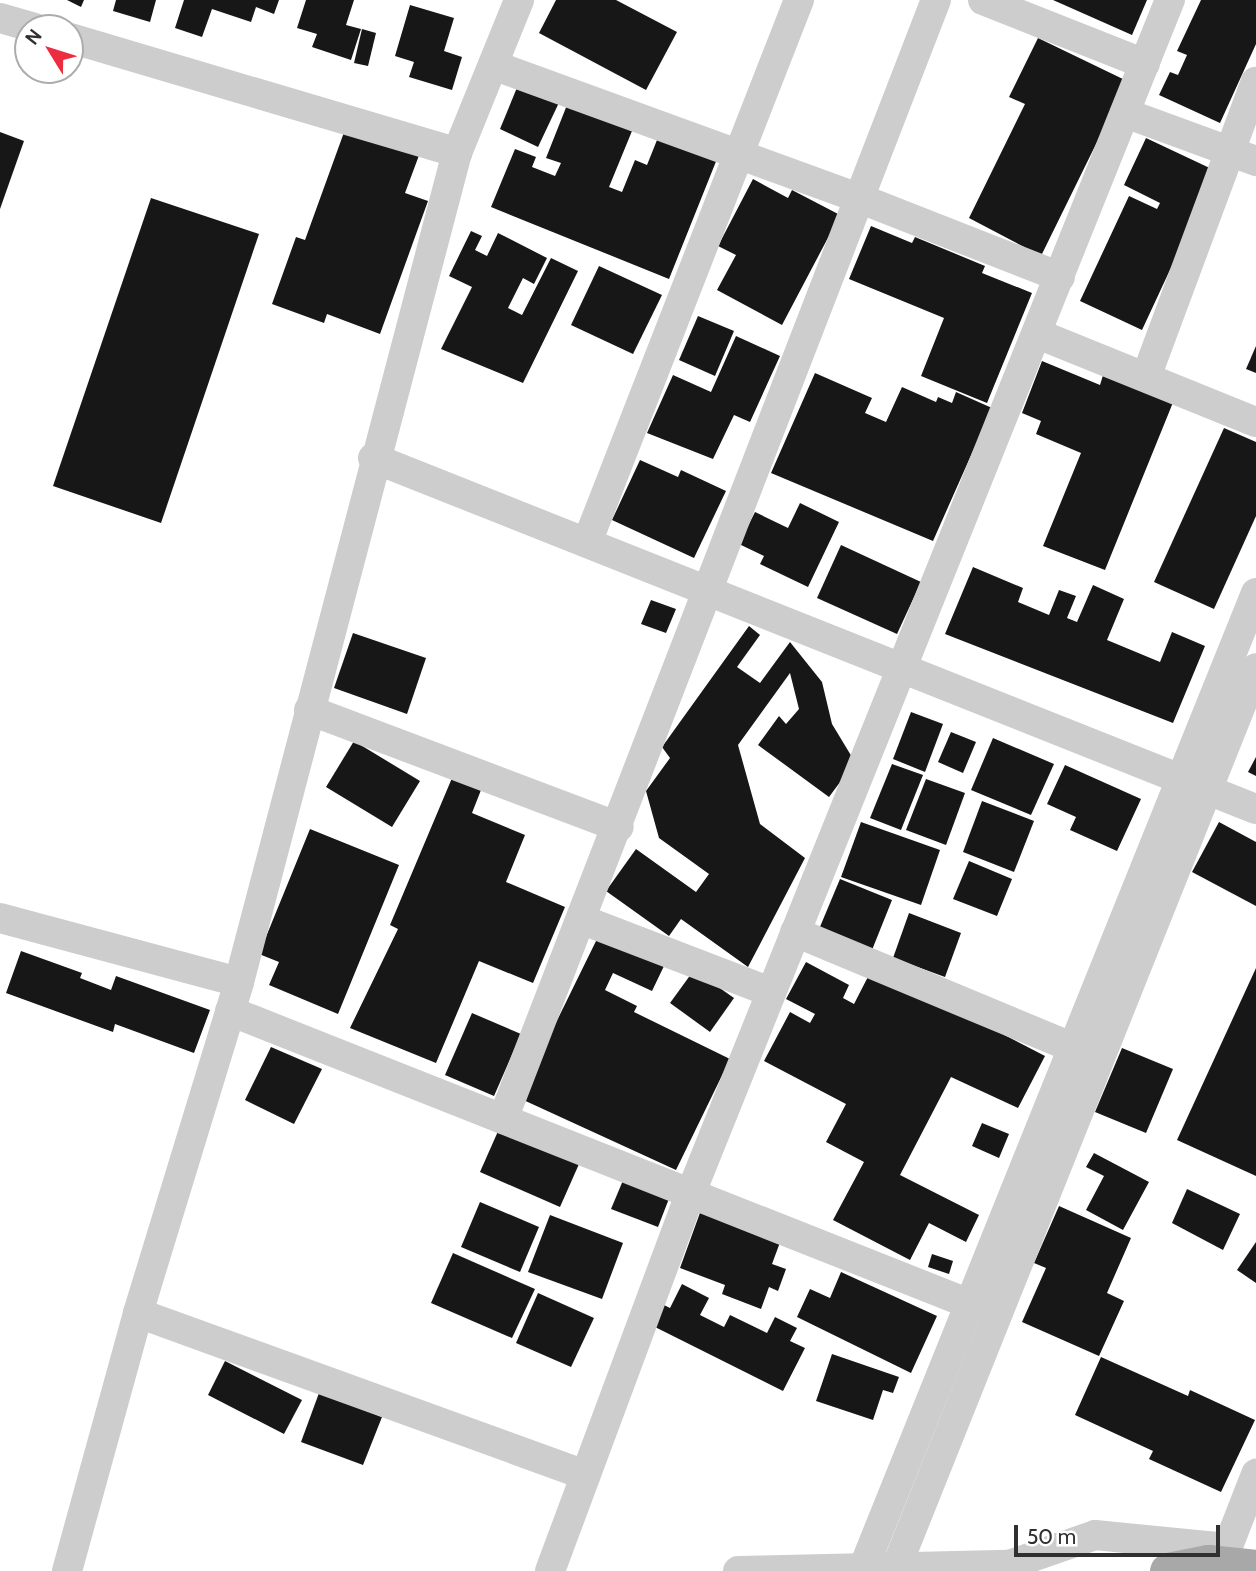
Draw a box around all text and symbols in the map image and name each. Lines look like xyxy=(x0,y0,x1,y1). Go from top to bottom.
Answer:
north arrow xyxy=(14,14,84,84)
text: N xyxy=(20,25,47,49)
scale bar xyxy=(1018,1512,1224,1556)
text: 50 m xyxy=(1027,1524,1076,1549)

